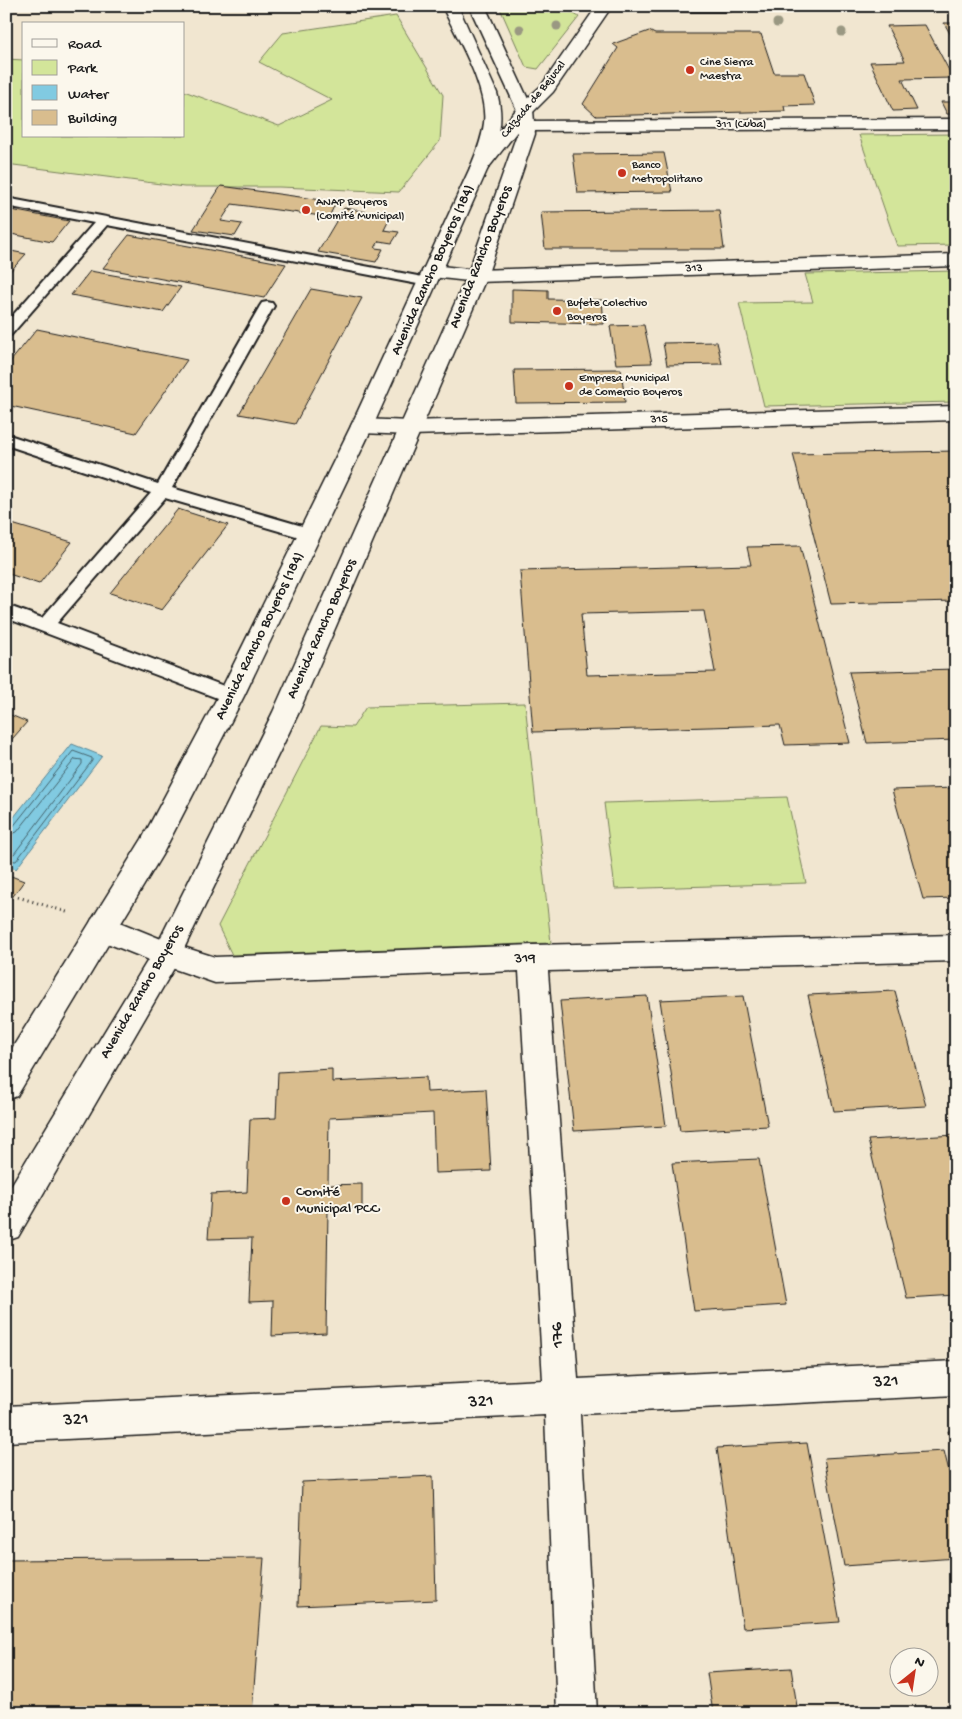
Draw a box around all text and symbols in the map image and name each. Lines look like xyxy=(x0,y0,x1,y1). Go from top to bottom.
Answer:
legend xyxy=(22,22,185,138)
text: Road xyxy=(68,36,102,54)
place label: Cine Sierra Maestra xyxy=(700,56,754,84)
street label: Calzada de Bejucal xyxy=(499,58,570,141)
text: Park xyxy=(67,60,98,78)
marker: Cine Sierra Maestra xyxy=(684,64,696,76)
text: Water xyxy=(68,86,110,104)
text: Building xyxy=(67,110,117,128)
street label: 311 (Cuba) xyxy=(715,118,766,132)
place label: Banco Metropolitano xyxy=(631,159,703,187)
marker: Banco Metropolitano xyxy=(616,167,628,179)
street label: Avenida Rancho Boyeros (184) xyxy=(387,182,479,358)
street label: Avenida Rancho Boyeros xyxy=(445,183,517,331)
place label: ANAP Boyeros (Comité Municipal) xyxy=(316,196,405,224)
marker: ANAP Boyeros (Comité Municipal) xyxy=(300,204,312,216)
street label: 313 xyxy=(684,262,703,276)
place label: Bufete Colectivo Boyeros xyxy=(566,297,647,325)
marker: Bufete Colectivo Boyeros xyxy=(551,305,563,317)
place label: Empresa Municipal de Comercio Boyeros xyxy=(579,372,682,400)
marker: Empresa Municipal de Comercio Boyeros xyxy=(563,380,575,392)
street label: 315 xyxy=(649,413,668,427)
street label: Avenida Rancho Boyeros (184) xyxy=(211,549,309,723)
street label: Avenida Rancho Boyeros xyxy=(283,556,361,702)
street label: Avenida Rancho Boyeros xyxy=(96,922,188,1062)
street label: 319 xyxy=(513,950,536,968)
place label: Comité Municipal PCC xyxy=(296,1183,380,1218)
marker: Comité Municipal PCC xyxy=(280,1195,292,1207)
street label: 176 xyxy=(547,1321,569,1350)
street label: 321 xyxy=(872,1371,899,1393)
street label: 321 xyxy=(467,1391,494,1413)
street label: 321 xyxy=(62,1409,89,1431)
north arrow xyxy=(890,1646,940,1696)
text: N xyxy=(911,1653,927,1673)

